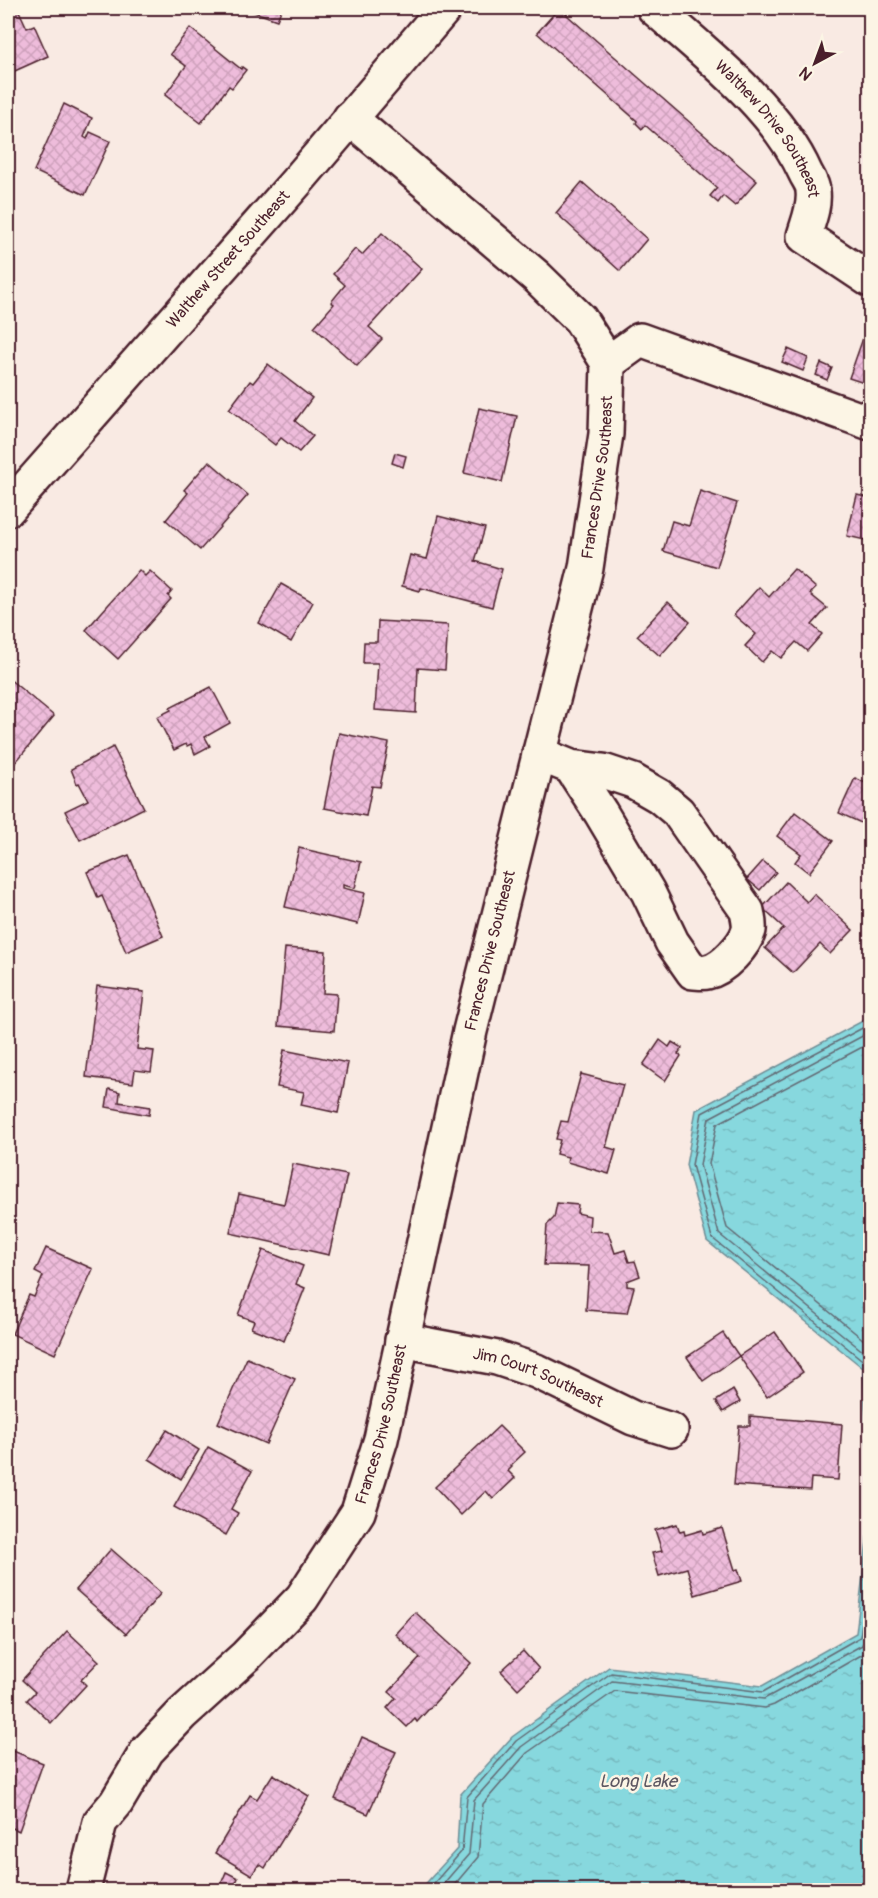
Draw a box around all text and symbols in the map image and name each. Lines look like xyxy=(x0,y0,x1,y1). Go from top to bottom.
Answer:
north arrow xyxy=(785,33,845,93)
street label: Walthew Drive Southeast xyxy=(711,56,823,199)
text: N xyxy=(795,62,816,85)
street label: Walthew Street Southeast xyxy=(162,186,295,332)
street label: Frances Drive Southeast xyxy=(577,395,617,560)
street label: Frances Drive Southeast xyxy=(460,868,520,1033)
street label: Frances Drive Southeast xyxy=(351,1342,412,1507)
street label: Jim Court Southeast xyxy=(471,1344,607,1412)
water label: Long Lake xyxy=(599,1770,679,1793)

